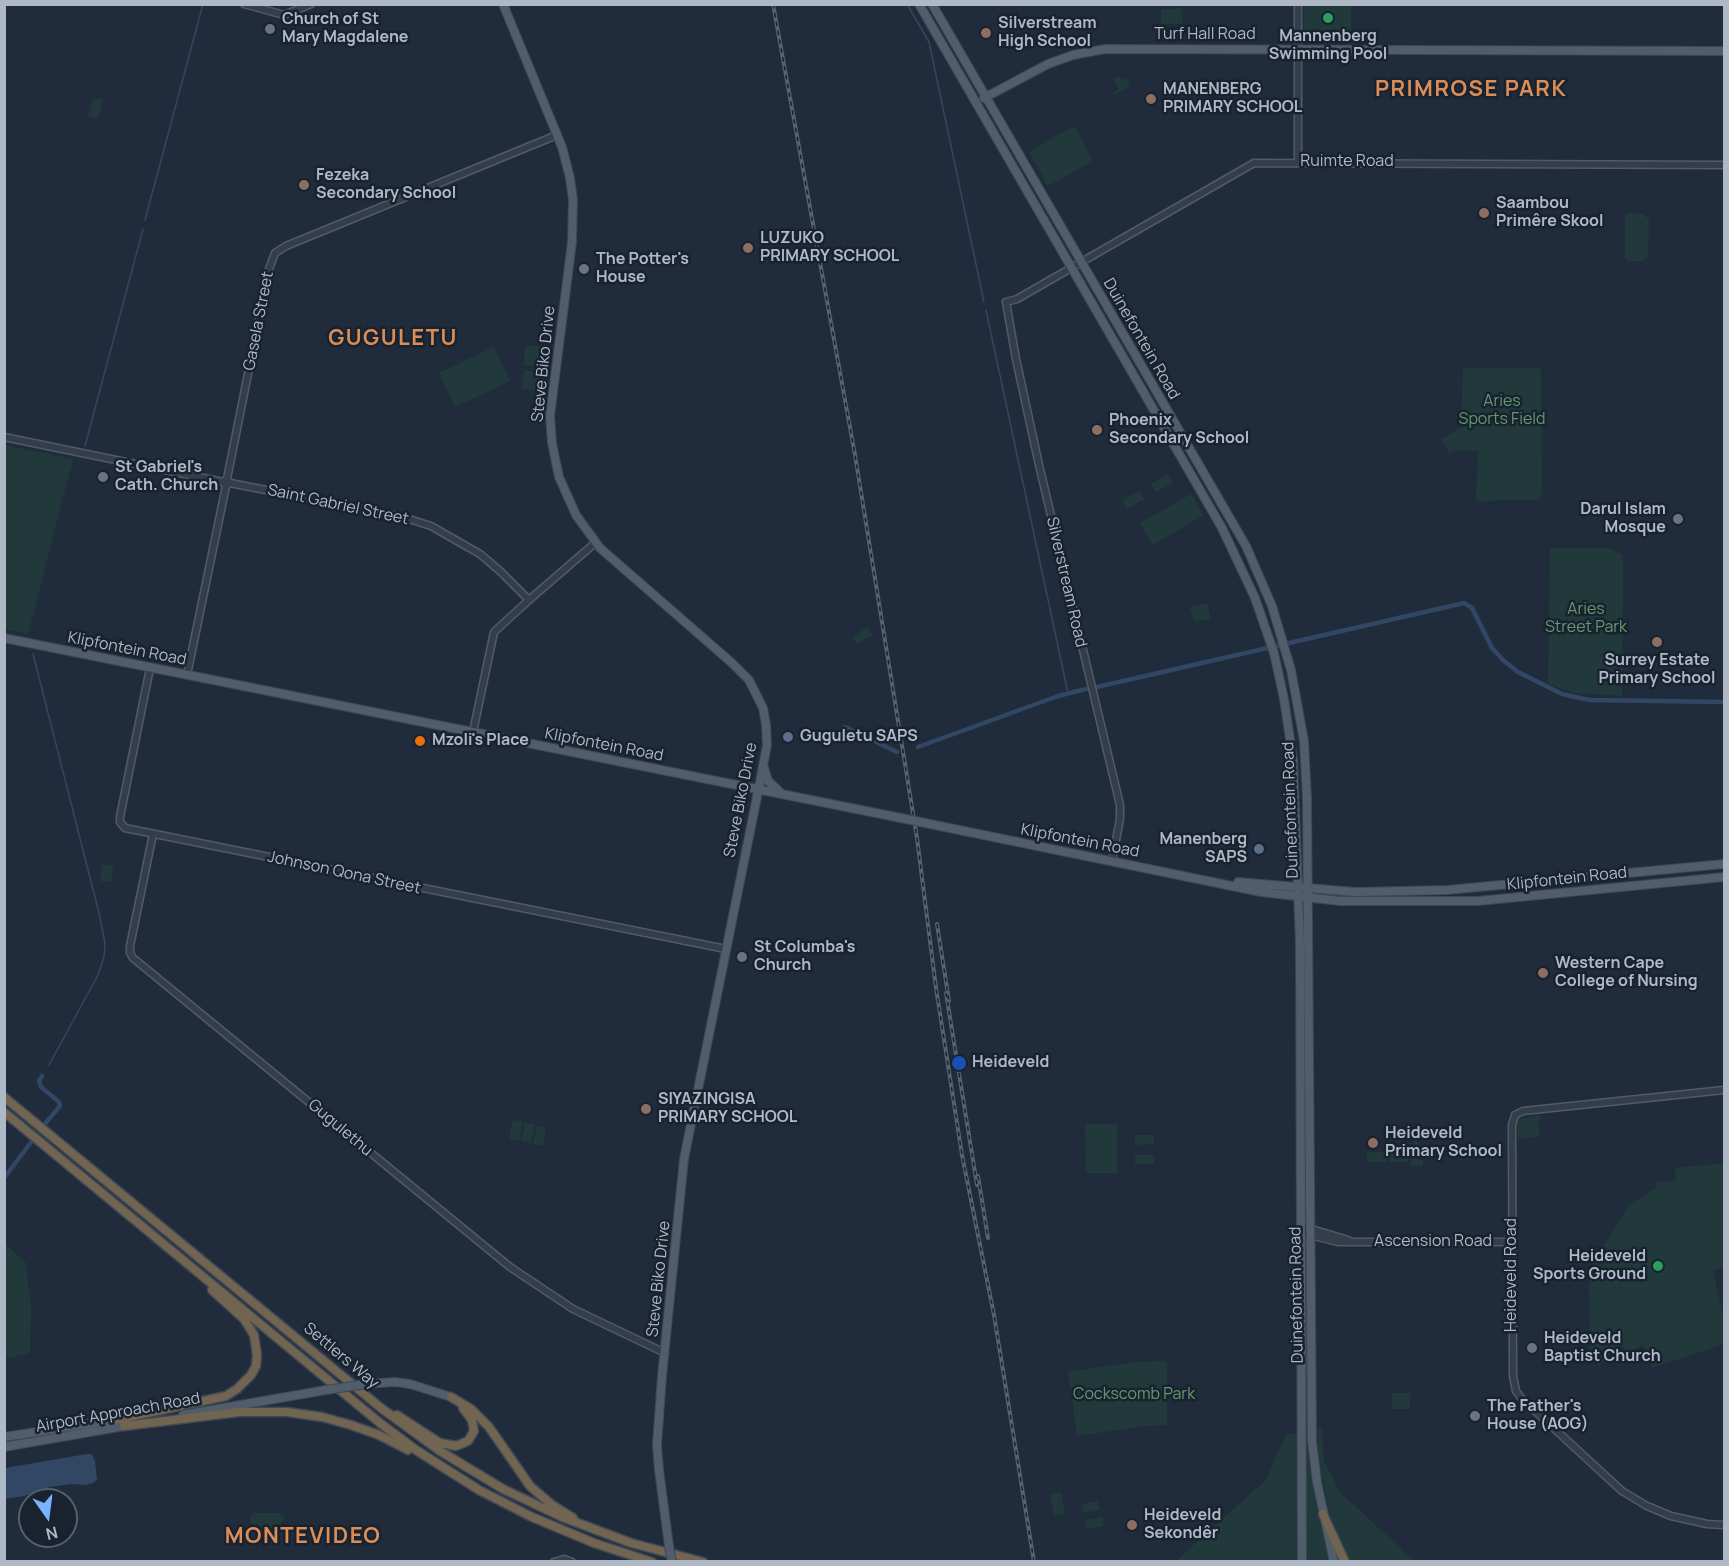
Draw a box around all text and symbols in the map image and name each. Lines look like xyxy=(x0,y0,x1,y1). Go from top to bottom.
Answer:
place label: Church of St Mary Magdalene xyxy=(282,10,408,48)
marker: Mannenberg Swimming Pool xyxy=(1321,11,1335,25)
place label: Silverstream High School xyxy=(998,14,1097,52)
marker: Church of St Mary Magdalene xyxy=(263,22,277,36)
street label: Turf Hall Road xyxy=(1154,25,1256,45)
marker: Silverstream High School xyxy=(979,26,993,40)
place label: Mannenberg Swimming Pool xyxy=(1269,27,1387,65)
district label: PRIMROSE PARK xyxy=(1375,77,1567,103)
place label: MANENBERG PRIMARY SCHOOL xyxy=(1163,80,1302,118)
marker: MANENBERG PRIMARY SCHOOL xyxy=(1144,92,1158,106)
street label: Ruimte Road xyxy=(1300,152,1394,172)
place label: Fezeka Secondary School xyxy=(316,166,456,204)
marker: Fezeka Secondary School xyxy=(297,178,311,192)
place label: Saambou Primêre Skool xyxy=(1496,194,1603,232)
marker: Saambou Primêre Skool xyxy=(1477,206,1491,220)
place label: LUZUKO PRIMARY SCHOOL xyxy=(760,229,899,267)
marker: LUZUKO PRIMARY SCHOOL xyxy=(741,241,755,255)
place label: The Potter's House xyxy=(596,250,689,288)
marker: The Potter's House xyxy=(577,262,591,276)
street label: Gasela Street xyxy=(240,270,278,372)
street label: Duinefontein Road xyxy=(1098,275,1184,403)
street label: Steve Biko Drive xyxy=(528,305,560,423)
district label: GUGULETU xyxy=(328,326,458,352)
park label: Aries Sports Field xyxy=(1459,392,1545,430)
place label: Phoenix Secondary School xyxy=(1109,411,1249,449)
marker: Phoenix Secondary School xyxy=(1090,423,1104,437)
place label: St Gabriel's Cath. Church xyxy=(115,458,218,496)
marker: St Gabriel's Cath. Church xyxy=(96,470,110,484)
street label: Saint Gabriel Street xyxy=(266,481,410,529)
place label: Darul Islam Mosque xyxy=(1580,500,1666,538)
marker: Darul Islam Mosque xyxy=(1671,512,1685,526)
street label: Silverstream Road xyxy=(1042,515,1090,649)
park label: Aries Street Park xyxy=(1545,600,1627,638)
street label: Klipfontein Road xyxy=(66,628,188,670)
marker: Surrey Estate Primary School xyxy=(1650,635,1664,649)
place label: Surrey Estate Primary School xyxy=(1599,651,1715,689)
street label: Klipfontein Road xyxy=(543,724,665,766)
place label: Guguletu SAPS xyxy=(800,727,918,747)
marker: Guguletu SAPS xyxy=(781,730,795,744)
place label: Mzoli's Place xyxy=(432,731,529,751)
marker: Mzoli's Place xyxy=(413,734,427,748)
street label: Steve Biko Drive xyxy=(720,741,762,859)
street label: Duinefontein Road xyxy=(1279,741,1303,879)
street label: Klipfontein Road xyxy=(1019,820,1141,862)
place label: Manenberg SAPS xyxy=(1159,830,1247,868)
marker: Manenberg SAPS xyxy=(1252,842,1266,856)
street label: Johnson Qona Street xyxy=(266,847,422,899)
street label: Klipfontein Road xyxy=(1506,863,1628,895)
place label: St Columba's Church xyxy=(754,938,856,976)
marker: St Columba's Church xyxy=(735,950,749,964)
place label: Western Cape College of Nursing xyxy=(1555,954,1698,992)
marker: Western Cape College of Nursing xyxy=(1536,966,1550,980)
place label: Heideveld xyxy=(972,1053,1049,1073)
marker: Heideveld xyxy=(950,1054,968,1072)
place label: SIYAZINGISA PRIMARY SCHOOL xyxy=(658,1090,797,1128)
street label: Gugulethu xyxy=(304,1095,376,1161)
marker: SIYAZINGISA PRIMARY SCHOOL xyxy=(639,1102,653,1116)
place label: Heideveld Primary School xyxy=(1385,1124,1502,1162)
marker: Heideveld Primary School xyxy=(1366,1136,1380,1150)
street label: Heideveld Road xyxy=(1502,1218,1522,1332)
street label: Steve Biko Drive xyxy=(643,1220,675,1338)
street label: Duinefontein Road xyxy=(1286,1226,1308,1364)
street label: Ascension Road xyxy=(1374,1232,1492,1252)
place label: Heideveld Sports Ground xyxy=(1533,1247,1646,1285)
marker: Heideveld Sports Ground xyxy=(1651,1259,1665,1273)
street label: Settlers Way xyxy=(299,1319,383,1393)
place label: Heideveld Baptist Church xyxy=(1544,1329,1661,1367)
marker: Heideveld Baptist Church xyxy=(1525,1341,1539,1355)
park label: Cockscomb Park xyxy=(1073,1385,1195,1405)
street label: Airport Approach Road xyxy=(34,1389,202,1437)
place label: The Father's House (AOG) xyxy=(1487,1397,1589,1435)
marker: The Father's House (AOG) xyxy=(1468,1409,1482,1423)
north arrow xyxy=(18,1488,78,1548)
place label: Heideveld Sekondêr xyxy=(1144,1506,1221,1544)
marker: Heideveld Sekondêr xyxy=(1125,1518,1139,1532)
text: N xyxy=(44,1521,60,1546)
district label: MONTEVIDEO xyxy=(225,1524,381,1550)

